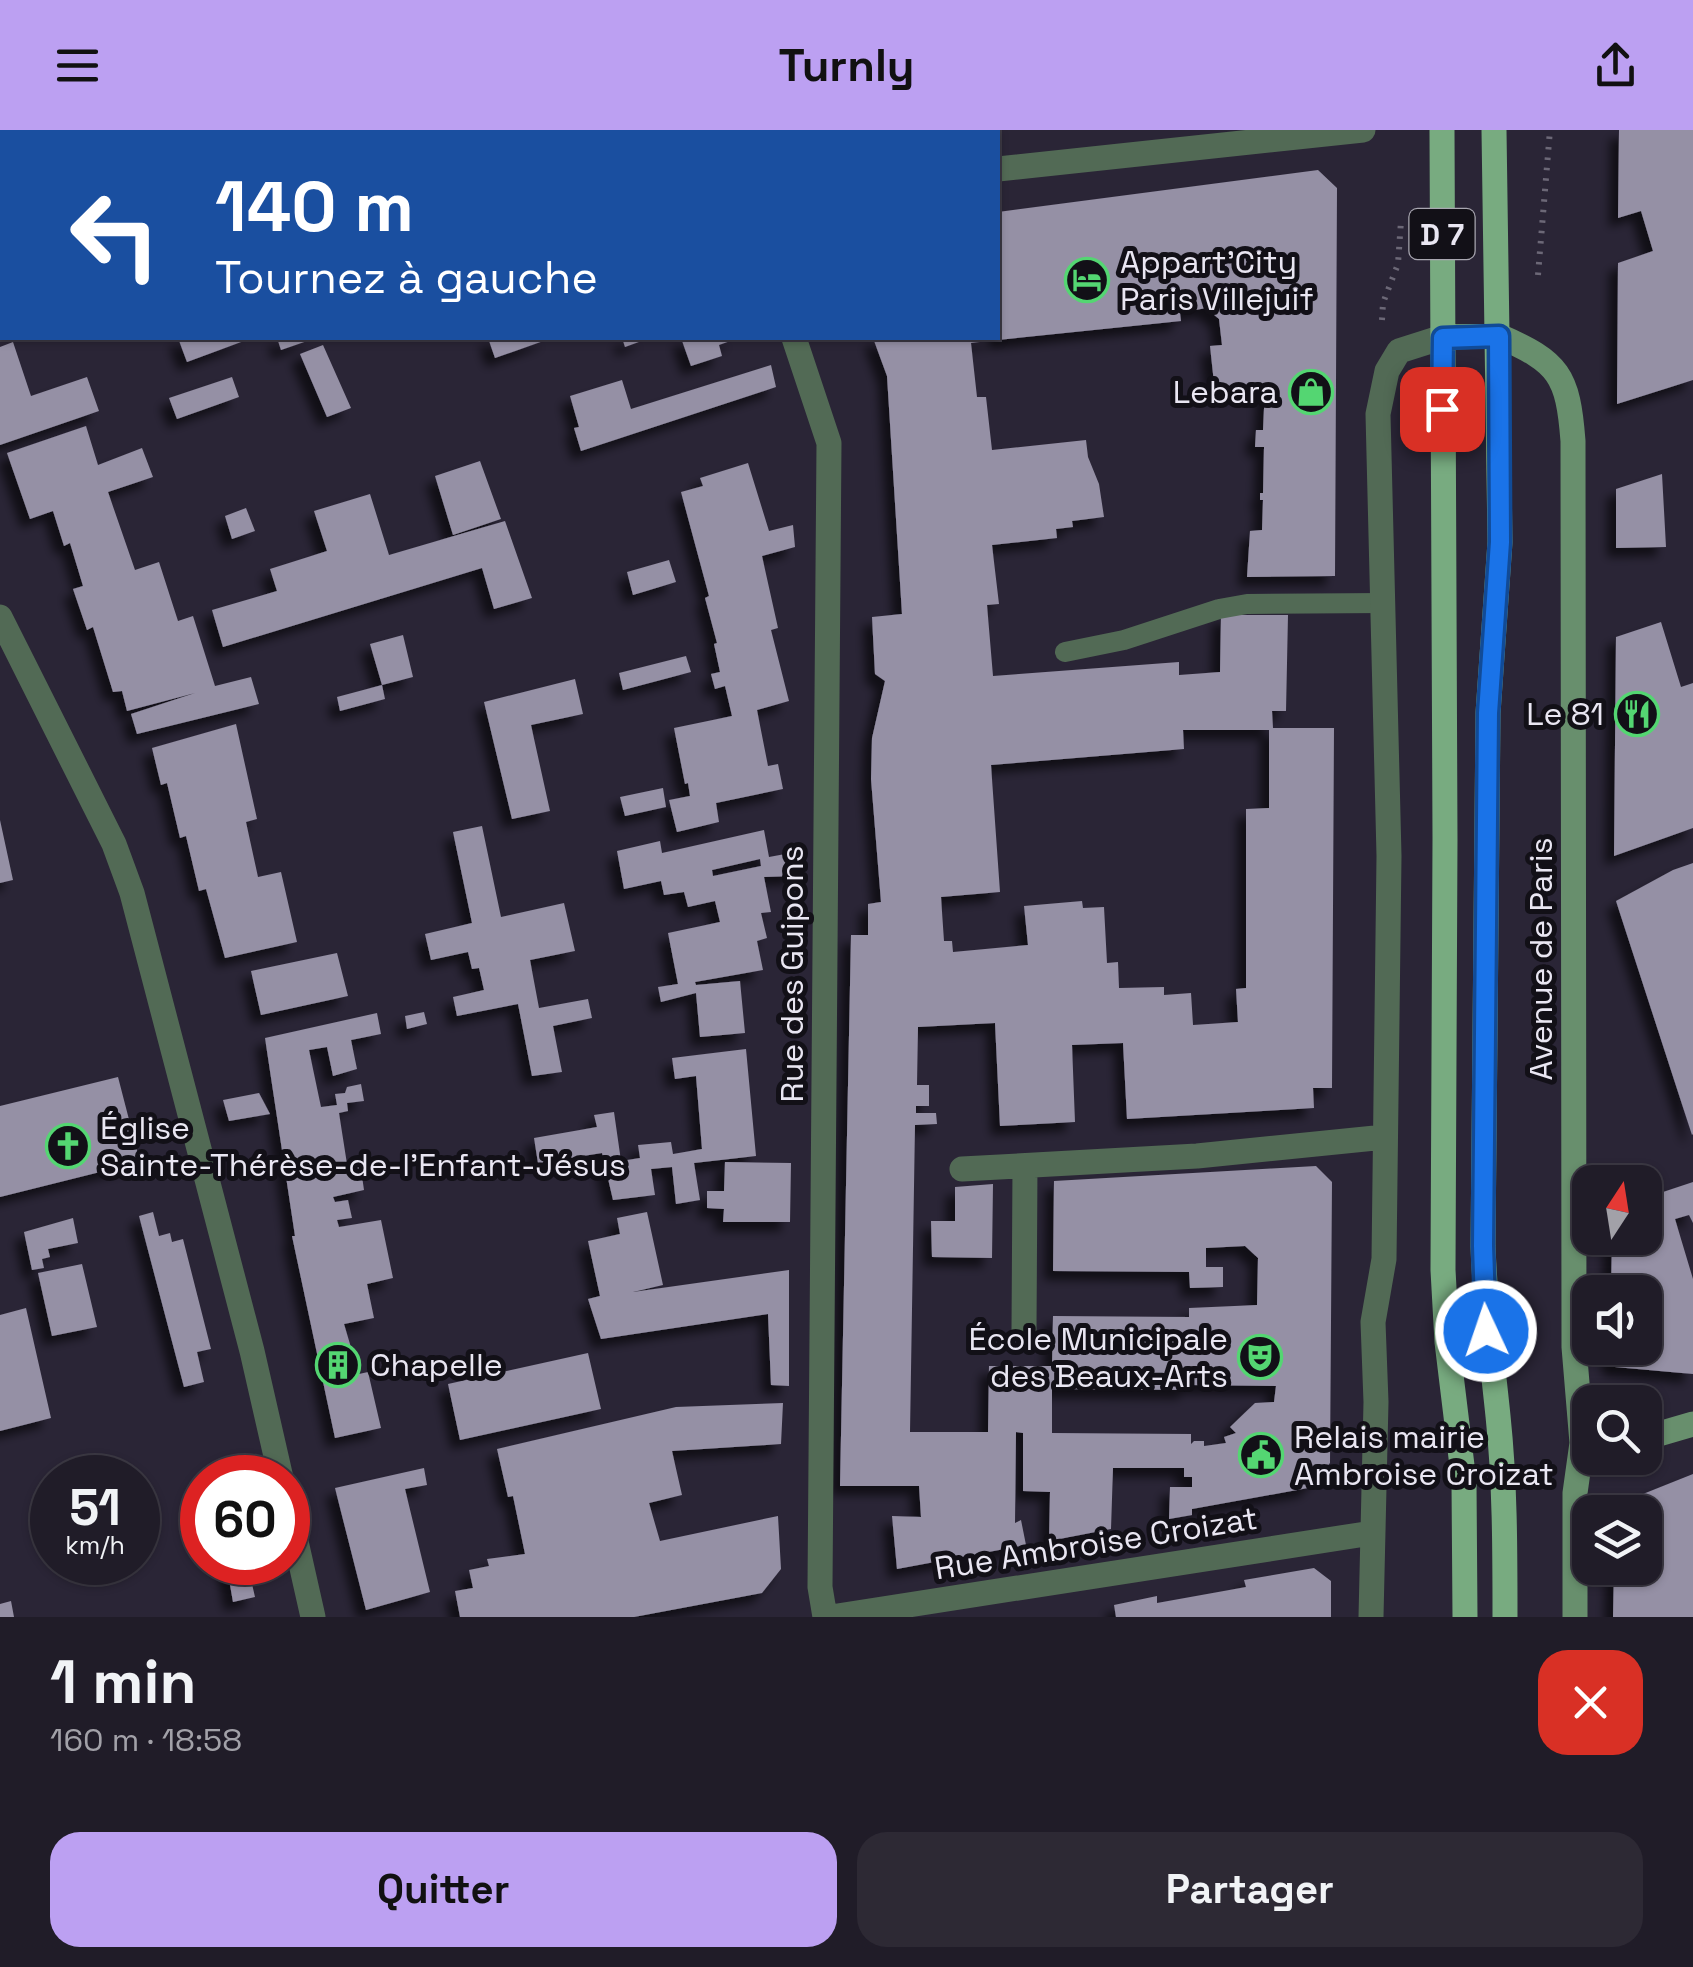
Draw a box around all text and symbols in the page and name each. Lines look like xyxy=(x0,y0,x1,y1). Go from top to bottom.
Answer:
text: Turnly xyxy=(778,37,915,94)
icon: menu xyxy=(50,38,105,93)
icon: share xyxy=(1588,38,1643,93)
text: 140 m xyxy=(215,162,414,251)
icon: left xyxy=(50,170,180,300)
road number: D 7 xyxy=(1410,209,1474,259)
place label: Appart'City Paris Villejuif xyxy=(1120,242,1314,319)
text: Tournez à gauche xyxy=(215,249,598,306)
hotel icon: Appart'City Paris Villejuif xyxy=(1064,257,1110,303)
pin xyxy=(1400,367,1485,452)
shop icon: Lebara xyxy=(1288,369,1334,415)
place label: Lebara xyxy=(1173,372,1278,412)
icon: arrive xyxy=(1415,382,1470,437)
restaurant icon: Le 81 xyxy=(1614,691,1660,737)
place label: Le 81 xyxy=(1526,694,1604,734)
street label: Avenue de Paris xyxy=(1521,837,1561,1081)
street label: Rue des Guipons xyxy=(772,846,812,1103)
place label: Église Sainte-Thérèse-de-l'Enfant-Jésus xyxy=(100,1108,626,1185)
church icon: Église Sainte-Thérèse-de-l'Enfant-Jésus xyxy=(45,1123,91,1169)
north arrow xyxy=(1572,1165,1662,1255)
map controls xyxy=(1572,1165,1662,1585)
button: sound xyxy=(1572,1275,1662,1365)
position arrow xyxy=(1434,1279,1538,1383)
place label: École Municipale des Beaux-Arts xyxy=(969,1319,1228,1396)
theatre icon: École Municipale des Beaux-Arts xyxy=(1237,1334,1283,1380)
building icon: Chapelle xyxy=(315,1342,361,1388)
place label: Chapelle xyxy=(370,1345,503,1385)
button: search xyxy=(1572,1385,1662,1475)
place label: Relais mairie Ambroise Croizat xyxy=(1294,1417,1554,1494)
public building icon: Relais mairie Ambroise Croizat xyxy=(1238,1432,1284,1478)
speed limit sign: 60 xyxy=(180,1455,310,1585)
text: 51 xyxy=(69,1476,121,1540)
button: layers xyxy=(1572,1495,1662,1585)
street label: Rue Ambroise Croizat xyxy=(932,1498,1260,1588)
text: km/h xyxy=(65,1529,125,1561)
text: 1 min xyxy=(50,1644,197,1721)
button: close xyxy=(1538,1650,1643,1755)
text: 160 m · 18:58 xyxy=(50,1720,242,1760)
button: Quitter xyxy=(50,1832,837,1947)
button: Partager xyxy=(857,1832,1643,1947)

